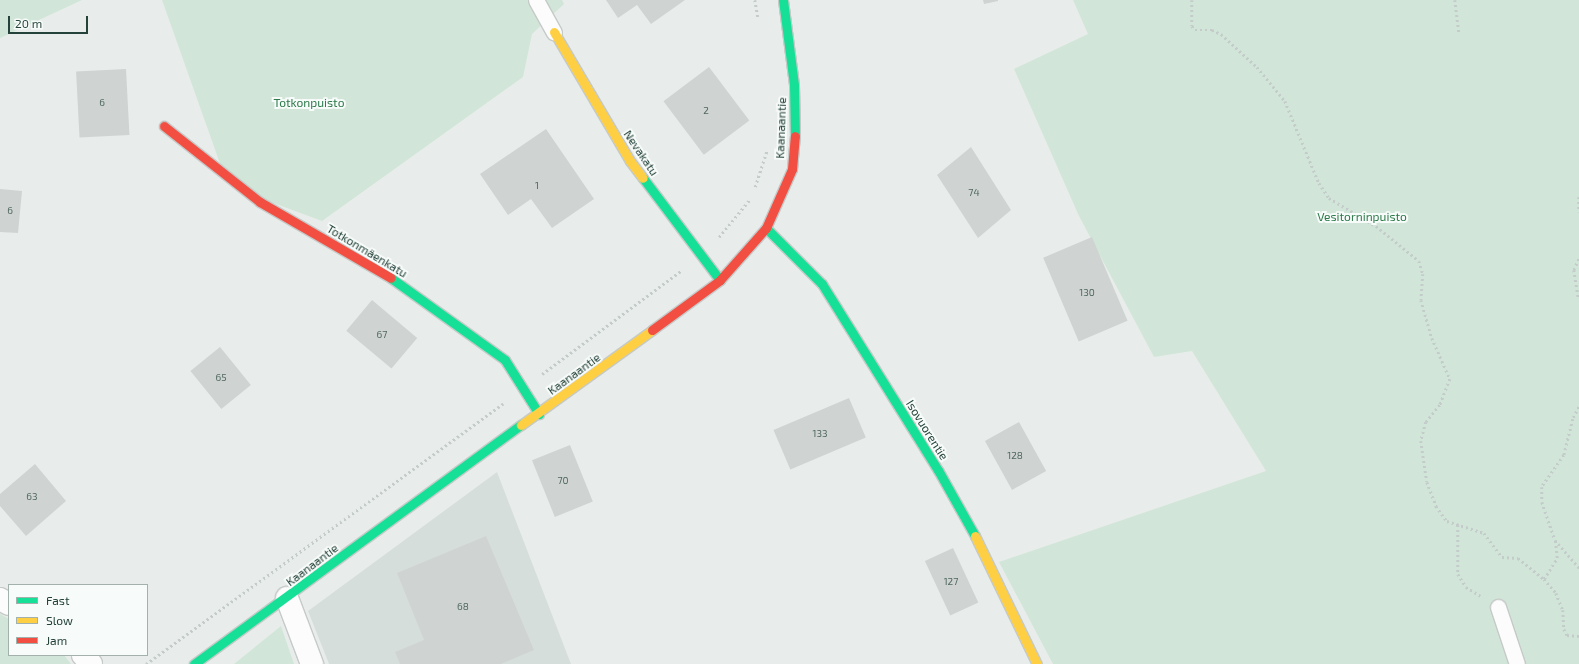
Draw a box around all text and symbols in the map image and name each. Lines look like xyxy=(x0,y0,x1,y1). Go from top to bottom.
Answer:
scale bar xyxy=(10,8,90,34)
text: 20 m xyxy=(15,16,42,30)
park label: Totkonpuisto xyxy=(274,96,344,110)
house number: 6 xyxy=(99,97,105,109)
street label: Kaanaantie xyxy=(773,97,789,159)
house number: 2 xyxy=(703,105,709,117)
street label: Nevakatu xyxy=(621,127,661,179)
house number: 1 xyxy=(535,180,539,192)
house number: 74 xyxy=(968,187,980,199)
house number: 6 xyxy=(7,205,13,217)
park label: Vesitorninpuisto xyxy=(1317,210,1407,224)
street label: Totkonmäenkatu xyxy=(324,221,410,281)
house number: 130 xyxy=(1079,287,1095,299)
house number: 67 xyxy=(377,329,387,341)
street label: Kaanaantie xyxy=(545,350,603,398)
house number: 65 xyxy=(215,372,227,384)
street label: Isovuorentie xyxy=(903,397,951,463)
house number: 133 xyxy=(812,428,828,440)
house number: 128 xyxy=(1007,450,1023,462)
house number: 70 xyxy=(557,475,569,487)
house number: 63 xyxy=(26,491,38,503)
street label: Kaanaantie xyxy=(283,541,341,589)
house number: 127 xyxy=(944,576,958,588)
legend xyxy=(8,584,148,656)
text: Fast xyxy=(46,593,69,607)
house number: 68 xyxy=(457,601,469,613)
text: Slow xyxy=(46,613,73,627)
text: Jam xyxy=(46,633,67,647)

